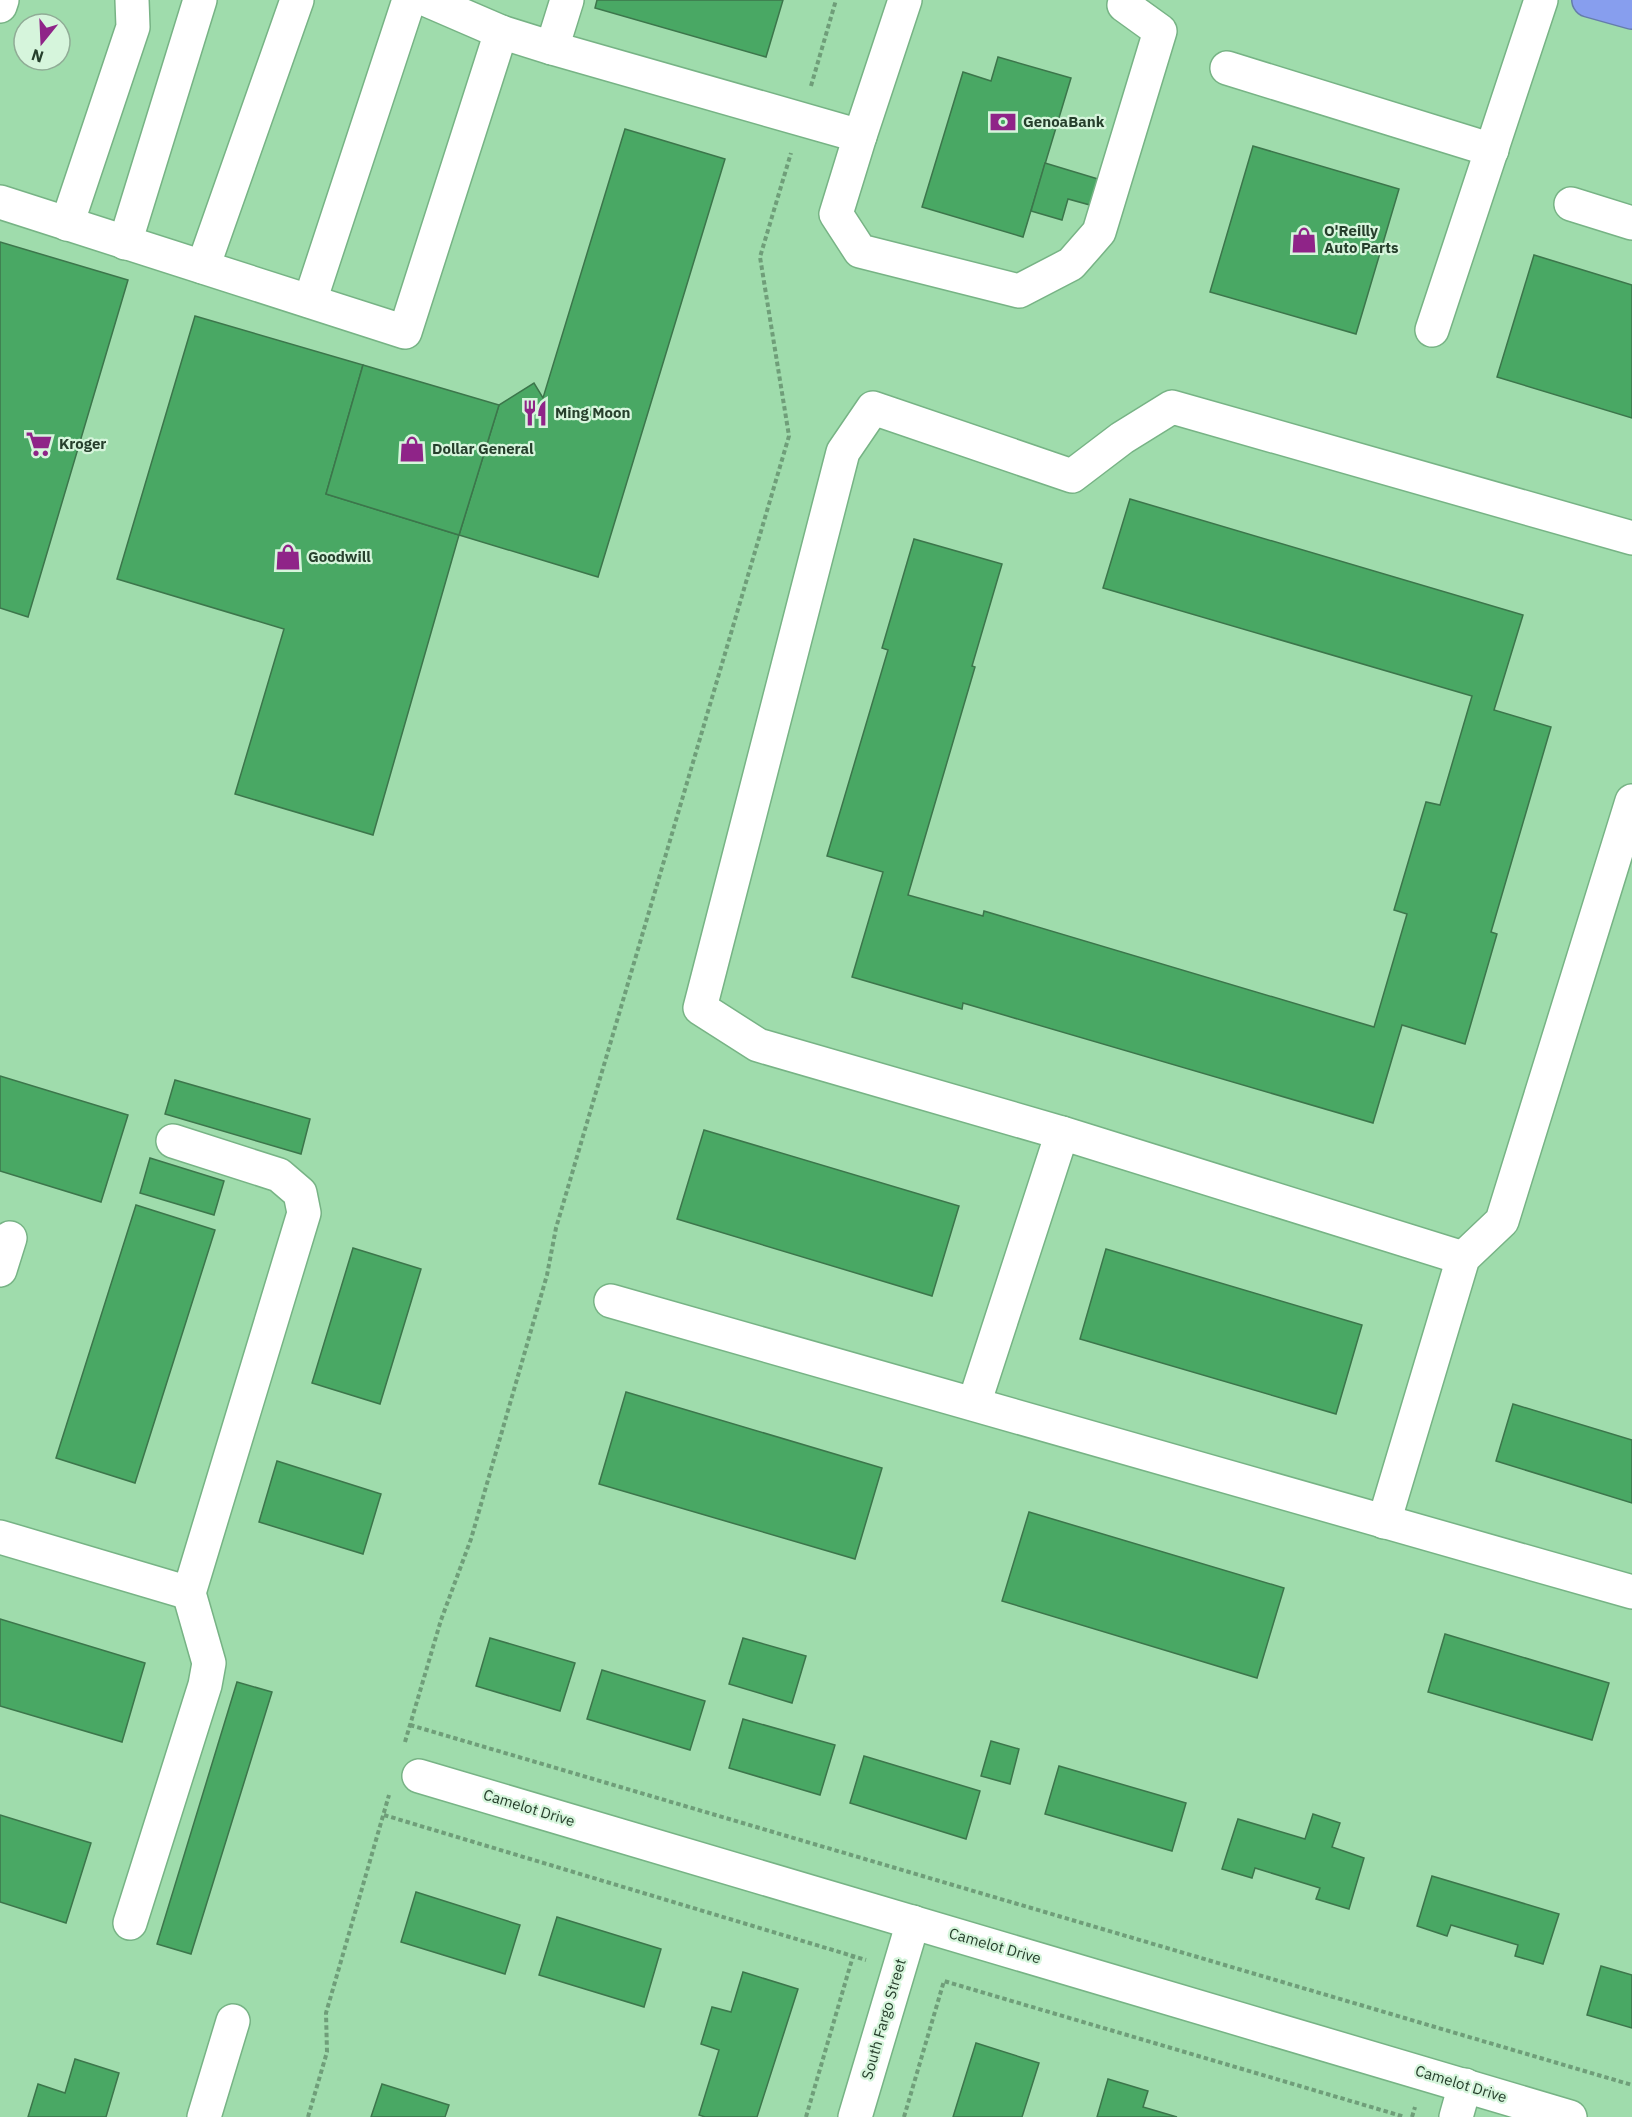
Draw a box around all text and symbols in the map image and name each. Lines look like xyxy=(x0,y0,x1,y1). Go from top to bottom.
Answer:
north arrow xyxy=(12,12,72,72)
text: N xyxy=(29,45,46,68)
bank icon: GenoaBank xyxy=(988,107,1018,137)
place label: GenoaBank xyxy=(1023,112,1105,131)
place label: O'Reilly Auto Parts xyxy=(1324,221,1399,257)
shop icon: O'Reilly Auto Parts xyxy=(1289,225,1319,255)
restaurant icon: Ming Moon xyxy=(520,398,550,428)
place label: Ming Moon xyxy=(555,403,630,422)
supermarket icon: Kroger xyxy=(24,429,54,459)
place label: Kroger xyxy=(59,434,106,453)
shop icon: Dollar General xyxy=(397,434,427,464)
place label: Dollar General xyxy=(432,439,534,458)
shop icon: Goodwill xyxy=(273,542,303,572)
place label: Goodwill xyxy=(308,547,371,566)
street label: Camelot Drive xyxy=(481,1785,577,1830)
street label: Camelot Drive xyxy=(947,1923,1043,1968)
street label: South Fargo Street xyxy=(857,1956,910,2081)
street label: Camelot Drive xyxy=(1413,2061,1509,2106)

